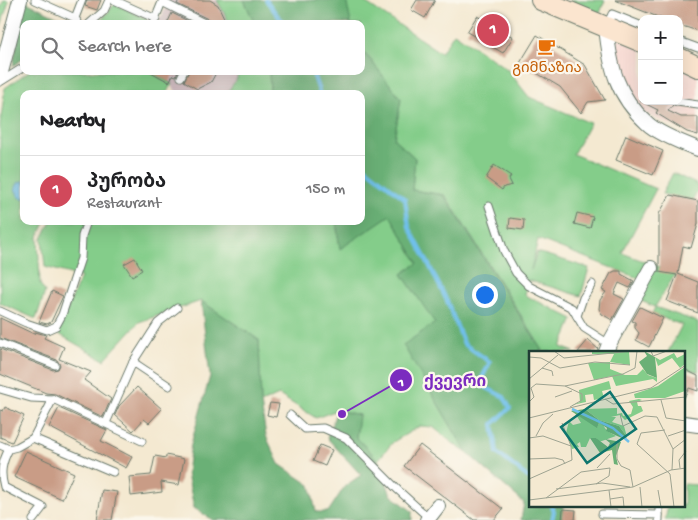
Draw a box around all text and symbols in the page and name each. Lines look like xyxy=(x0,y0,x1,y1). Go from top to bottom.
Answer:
pin: 1 xyxy=(477,11,509,49)
map controls xyxy=(638,15,683,105)
button: + xyxy=(638,15,683,60)
search box xyxy=(20,20,365,75)
icon: search xyxy=(38,34,66,62)
text: Search here xyxy=(78,36,172,59)
cafe icon: გიმნაზია xyxy=(537,36,557,56)
place label: გიმნაზია xyxy=(512,60,582,78)
button: − xyxy=(638,60,683,105)
text: Nearby xyxy=(40,110,105,135)
text: პურობა xyxy=(87,172,166,195)
text: 1 xyxy=(53,181,59,200)
text: 150 m xyxy=(306,181,345,200)
text: Restaurant xyxy=(87,195,161,214)
your location xyxy=(472,282,498,308)
inset map xyxy=(529,351,686,508)
callout: ქვევრი xyxy=(389,365,496,396)
text: ქვევრი xyxy=(424,373,486,393)
text: 1 xyxy=(397,374,404,392)

